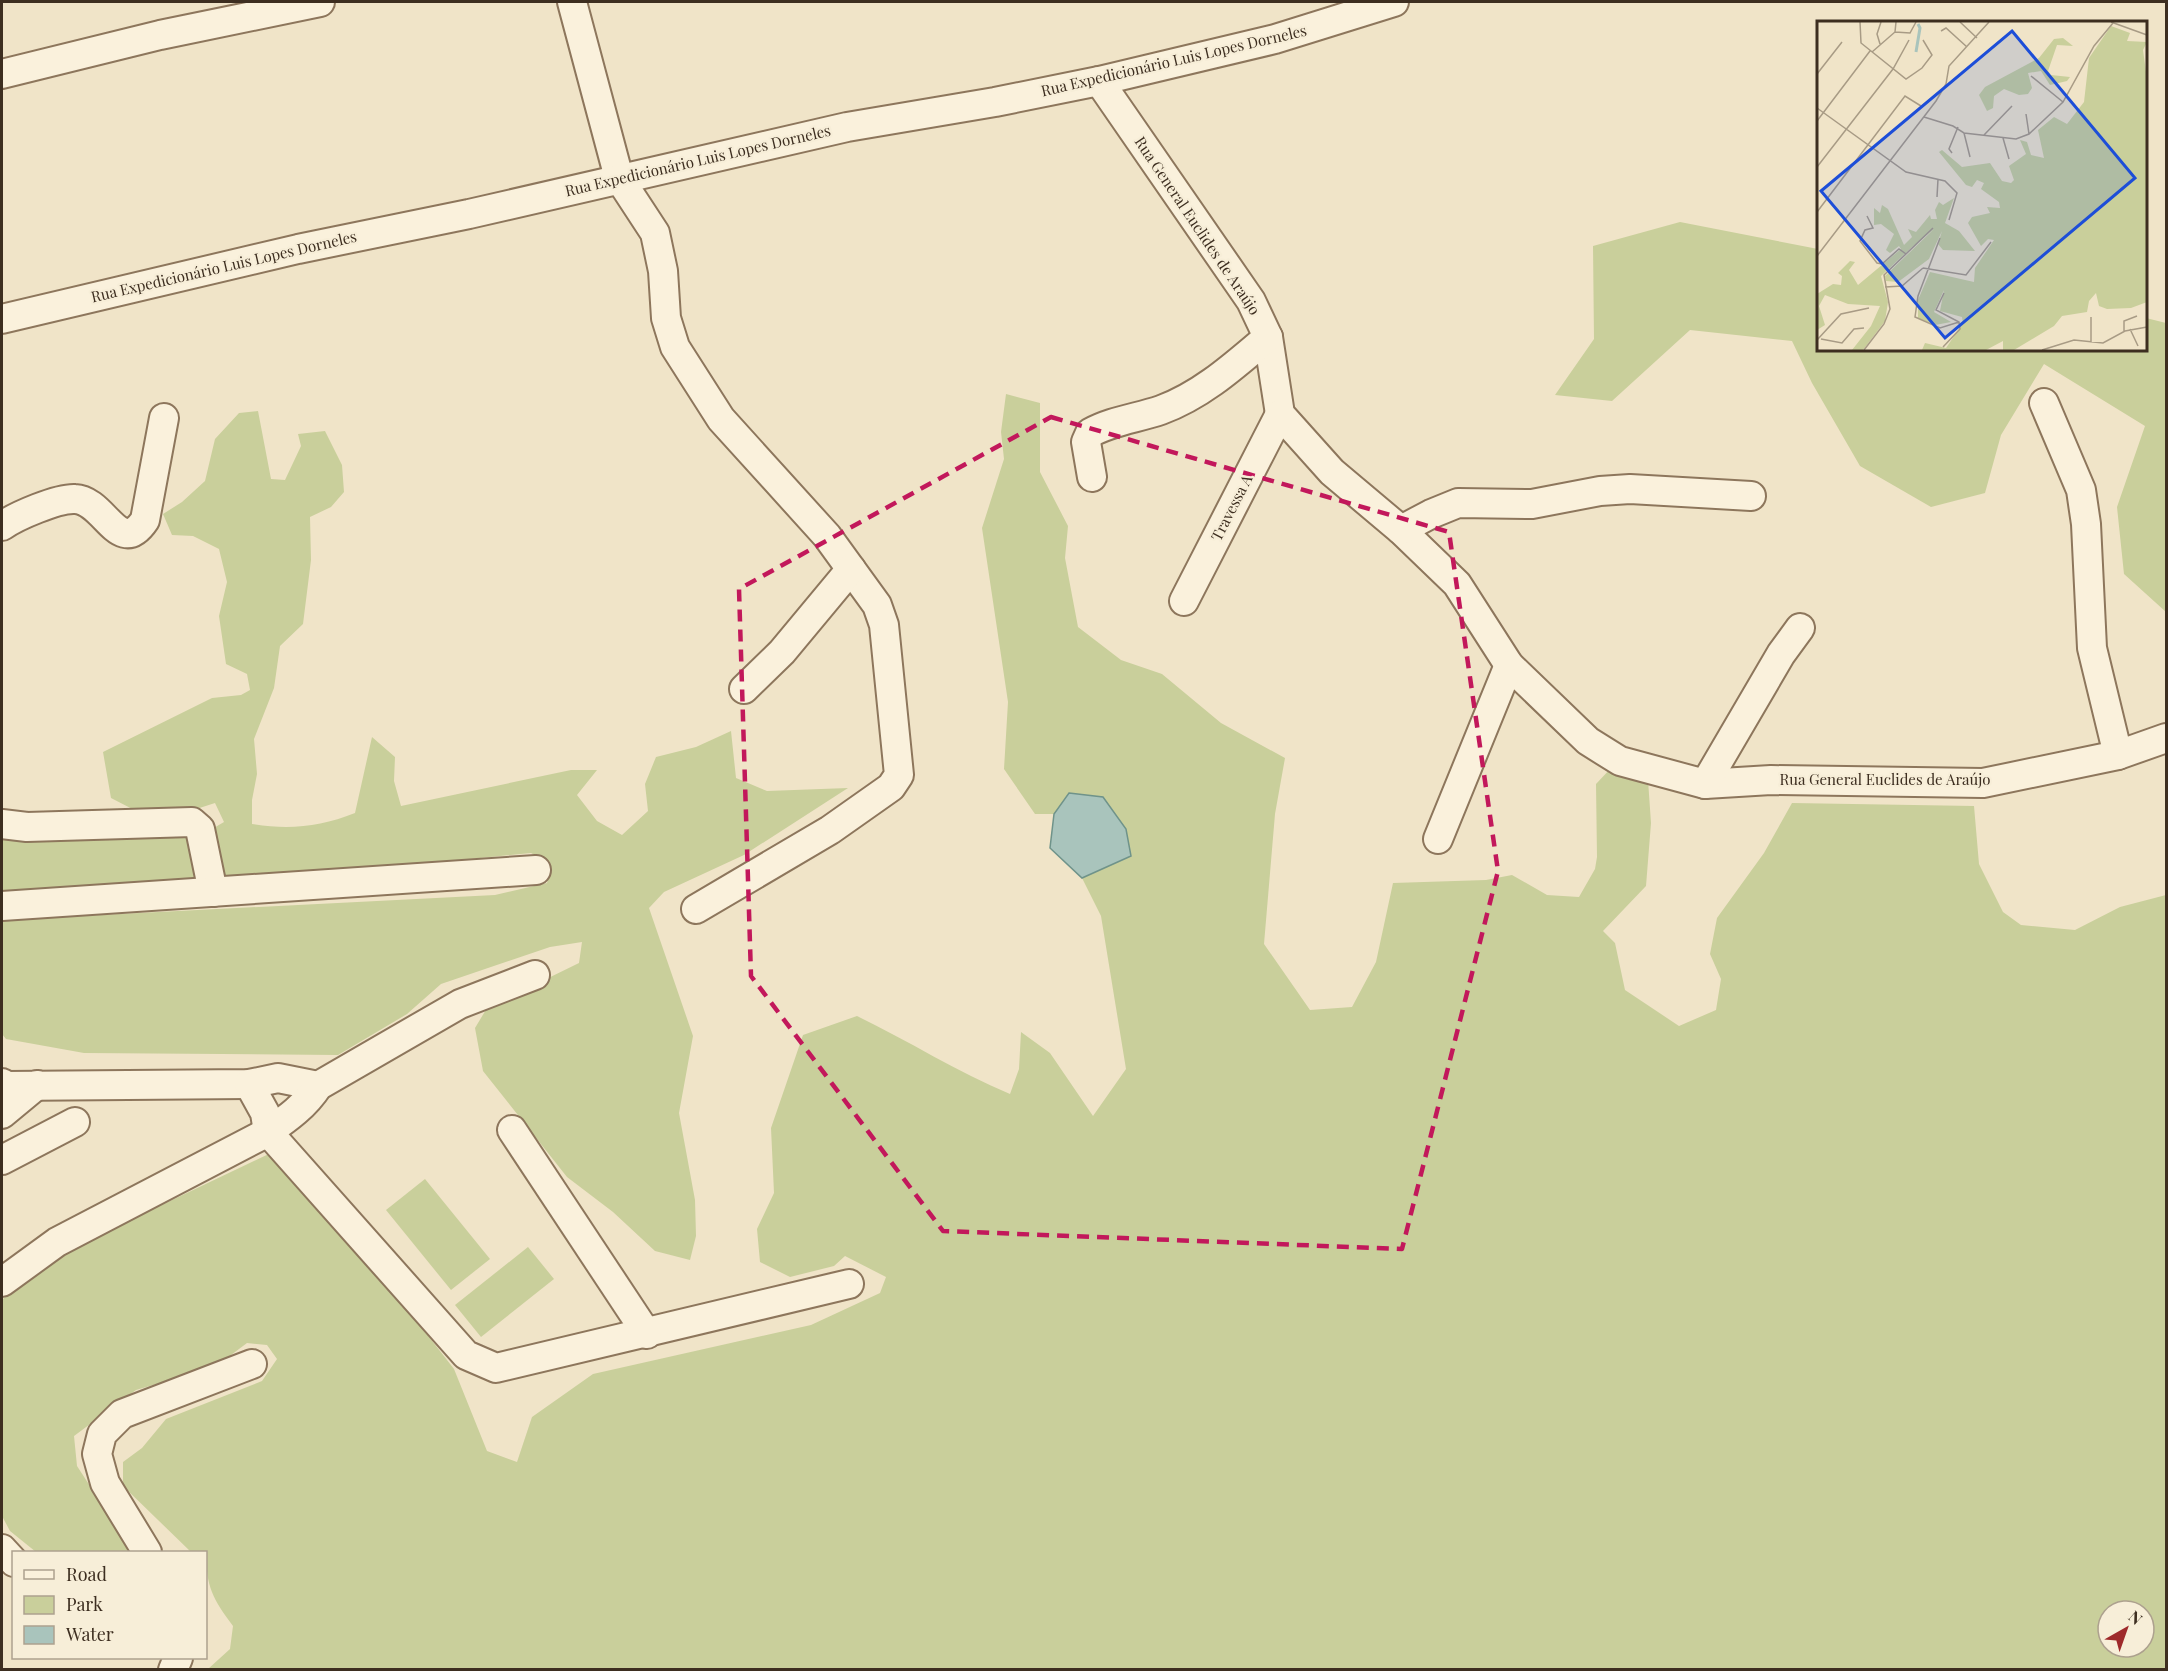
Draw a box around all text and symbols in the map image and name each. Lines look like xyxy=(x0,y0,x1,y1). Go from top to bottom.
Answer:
street label: Rua Expedicionário Luis Lopes Dorneles xyxy=(1039,20,1309,100)
inset map xyxy=(1817,21,2147,351)
street label: Rua Expedicionário Luis Lopes Dorneles xyxy=(563,120,833,200)
street label: Rua General Euclides de Araújo xyxy=(1131,132,1265,318)
street label: Rua Expedicionário Luis Lopes Dorneles xyxy=(89,226,359,306)
street label: Travessa A xyxy=(1206,471,1257,544)
street label: Rua General Euclides de Araújo xyxy=(1780,769,1990,789)
legend xyxy=(12,1551,207,1659)
text: Road xyxy=(66,1562,107,1586)
text: Park xyxy=(66,1592,103,1616)
north arrow xyxy=(2096,1599,2156,1659)
text: N xyxy=(2125,1605,2147,1629)
text: Water xyxy=(65,1622,114,1646)

